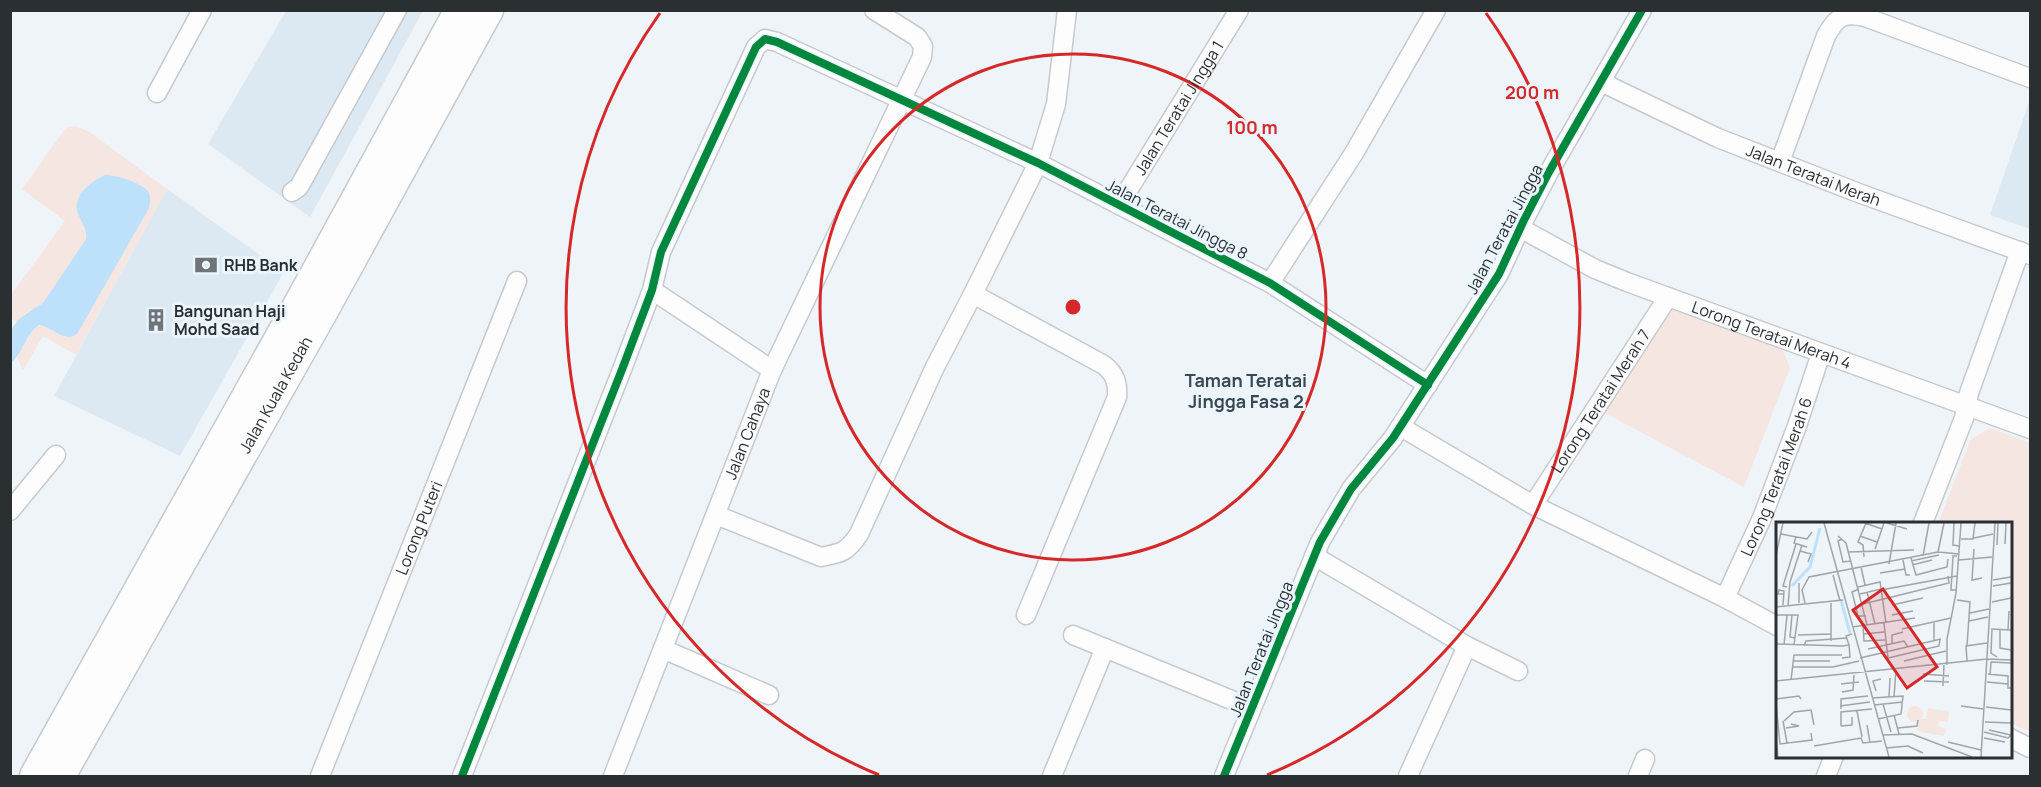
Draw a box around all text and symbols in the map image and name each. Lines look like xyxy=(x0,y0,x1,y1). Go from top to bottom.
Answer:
street label: Jalan Teratai Jingga 1 xyxy=(1129,37,1228,179)
text: 200 m xyxy=(1505,80,1559,104)
text: 100 m xyxy=(1226,115,1278,139)
street label: Jalan Teratai Merah xyxy=(1743,139,1884,211)
street label: Jalan Teratai Jingga xyxy=(1460,160,1548,298)
street label: Jalan Teratai Jingga 8 xyxy=(1102,174,1252,264)
bank icon: RHB Bank xyxy=(193,252,219,278)
place label: RHB Bank xyxy=(224,254,298,276)
street label: Lorong Teratai Merah 4 xyxy=(1689,296,1855,374)
centre of rings xyxy=(1063,297,1083,317)
place label: Bangunan Haji Mohd Saad xyxy=(174,300,285,340)
building icon: Bangunan Haji Mohd Saad xyxy=(143,307,169,333)
street label: Lorong Teratai Merah 7 xyxy=(1546,325,1655,477)
street label: Jalan Kuala Kedah xyxy=(234,332,317,457)
district label: Taman Teratai Jingga Fasa 2 xyxy=(1185,368,1307,413)
street label: Jalan Cahaya xyxy=(719,384,775,482)
street label: Lorong Teratai Merah 6 xyxy=(1735,394,1817,559)
street label: Lorong Puteri xyxy=(390,478,447,578)
inset map xyxy=(1776,522,2011,757)
street label: Jalan Teratai Jingga xyxy=(1224,578,1298,720)

